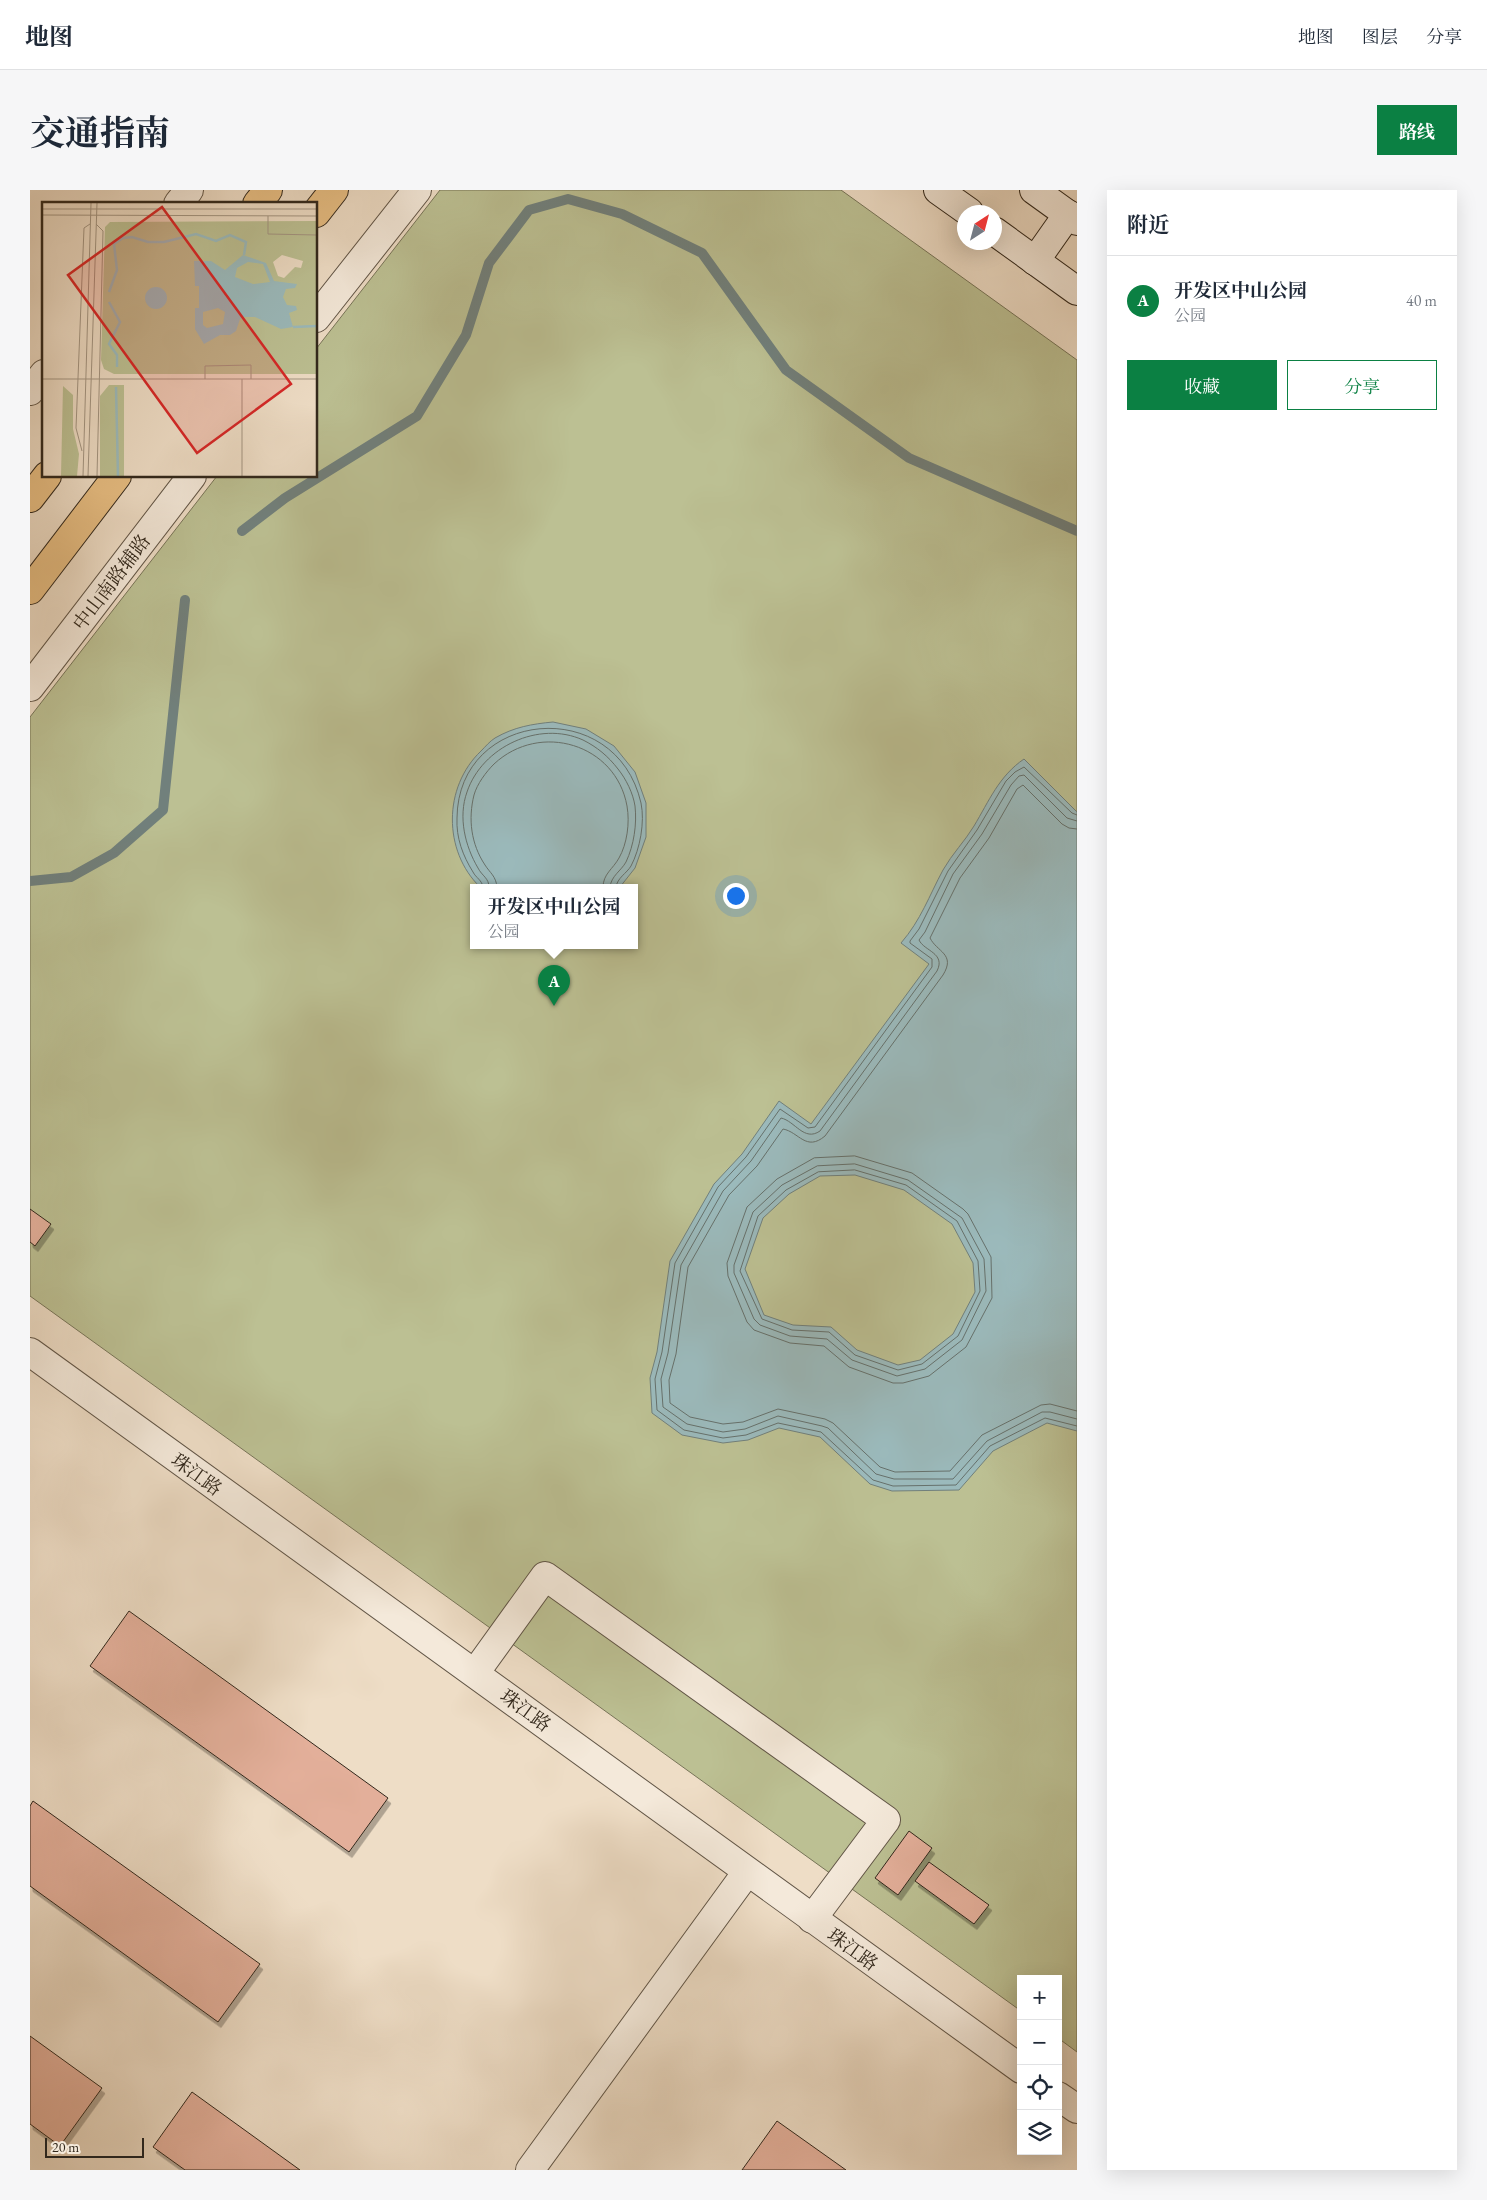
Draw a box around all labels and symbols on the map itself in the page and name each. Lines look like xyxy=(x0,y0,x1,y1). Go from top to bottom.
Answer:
inset map xyxy=(42,202,318,478)
north arrow xyxy=(957,205,1002,250)
street label: 中山南路辅路 xyxy=(67,529,156,635)
your location xyxy=(723,883,749,909)
pin: A xyxy=(538,965,570,1006)
street label: 珠江路 xyxy=(166,1448,227,1501)
street label: 珠江路 xyxy=(495,1684,556,1737)
street label: 珠江路 xyxy=(822,1923,883,1976)
scale bar xyxy=(45,2135,144,2158)

